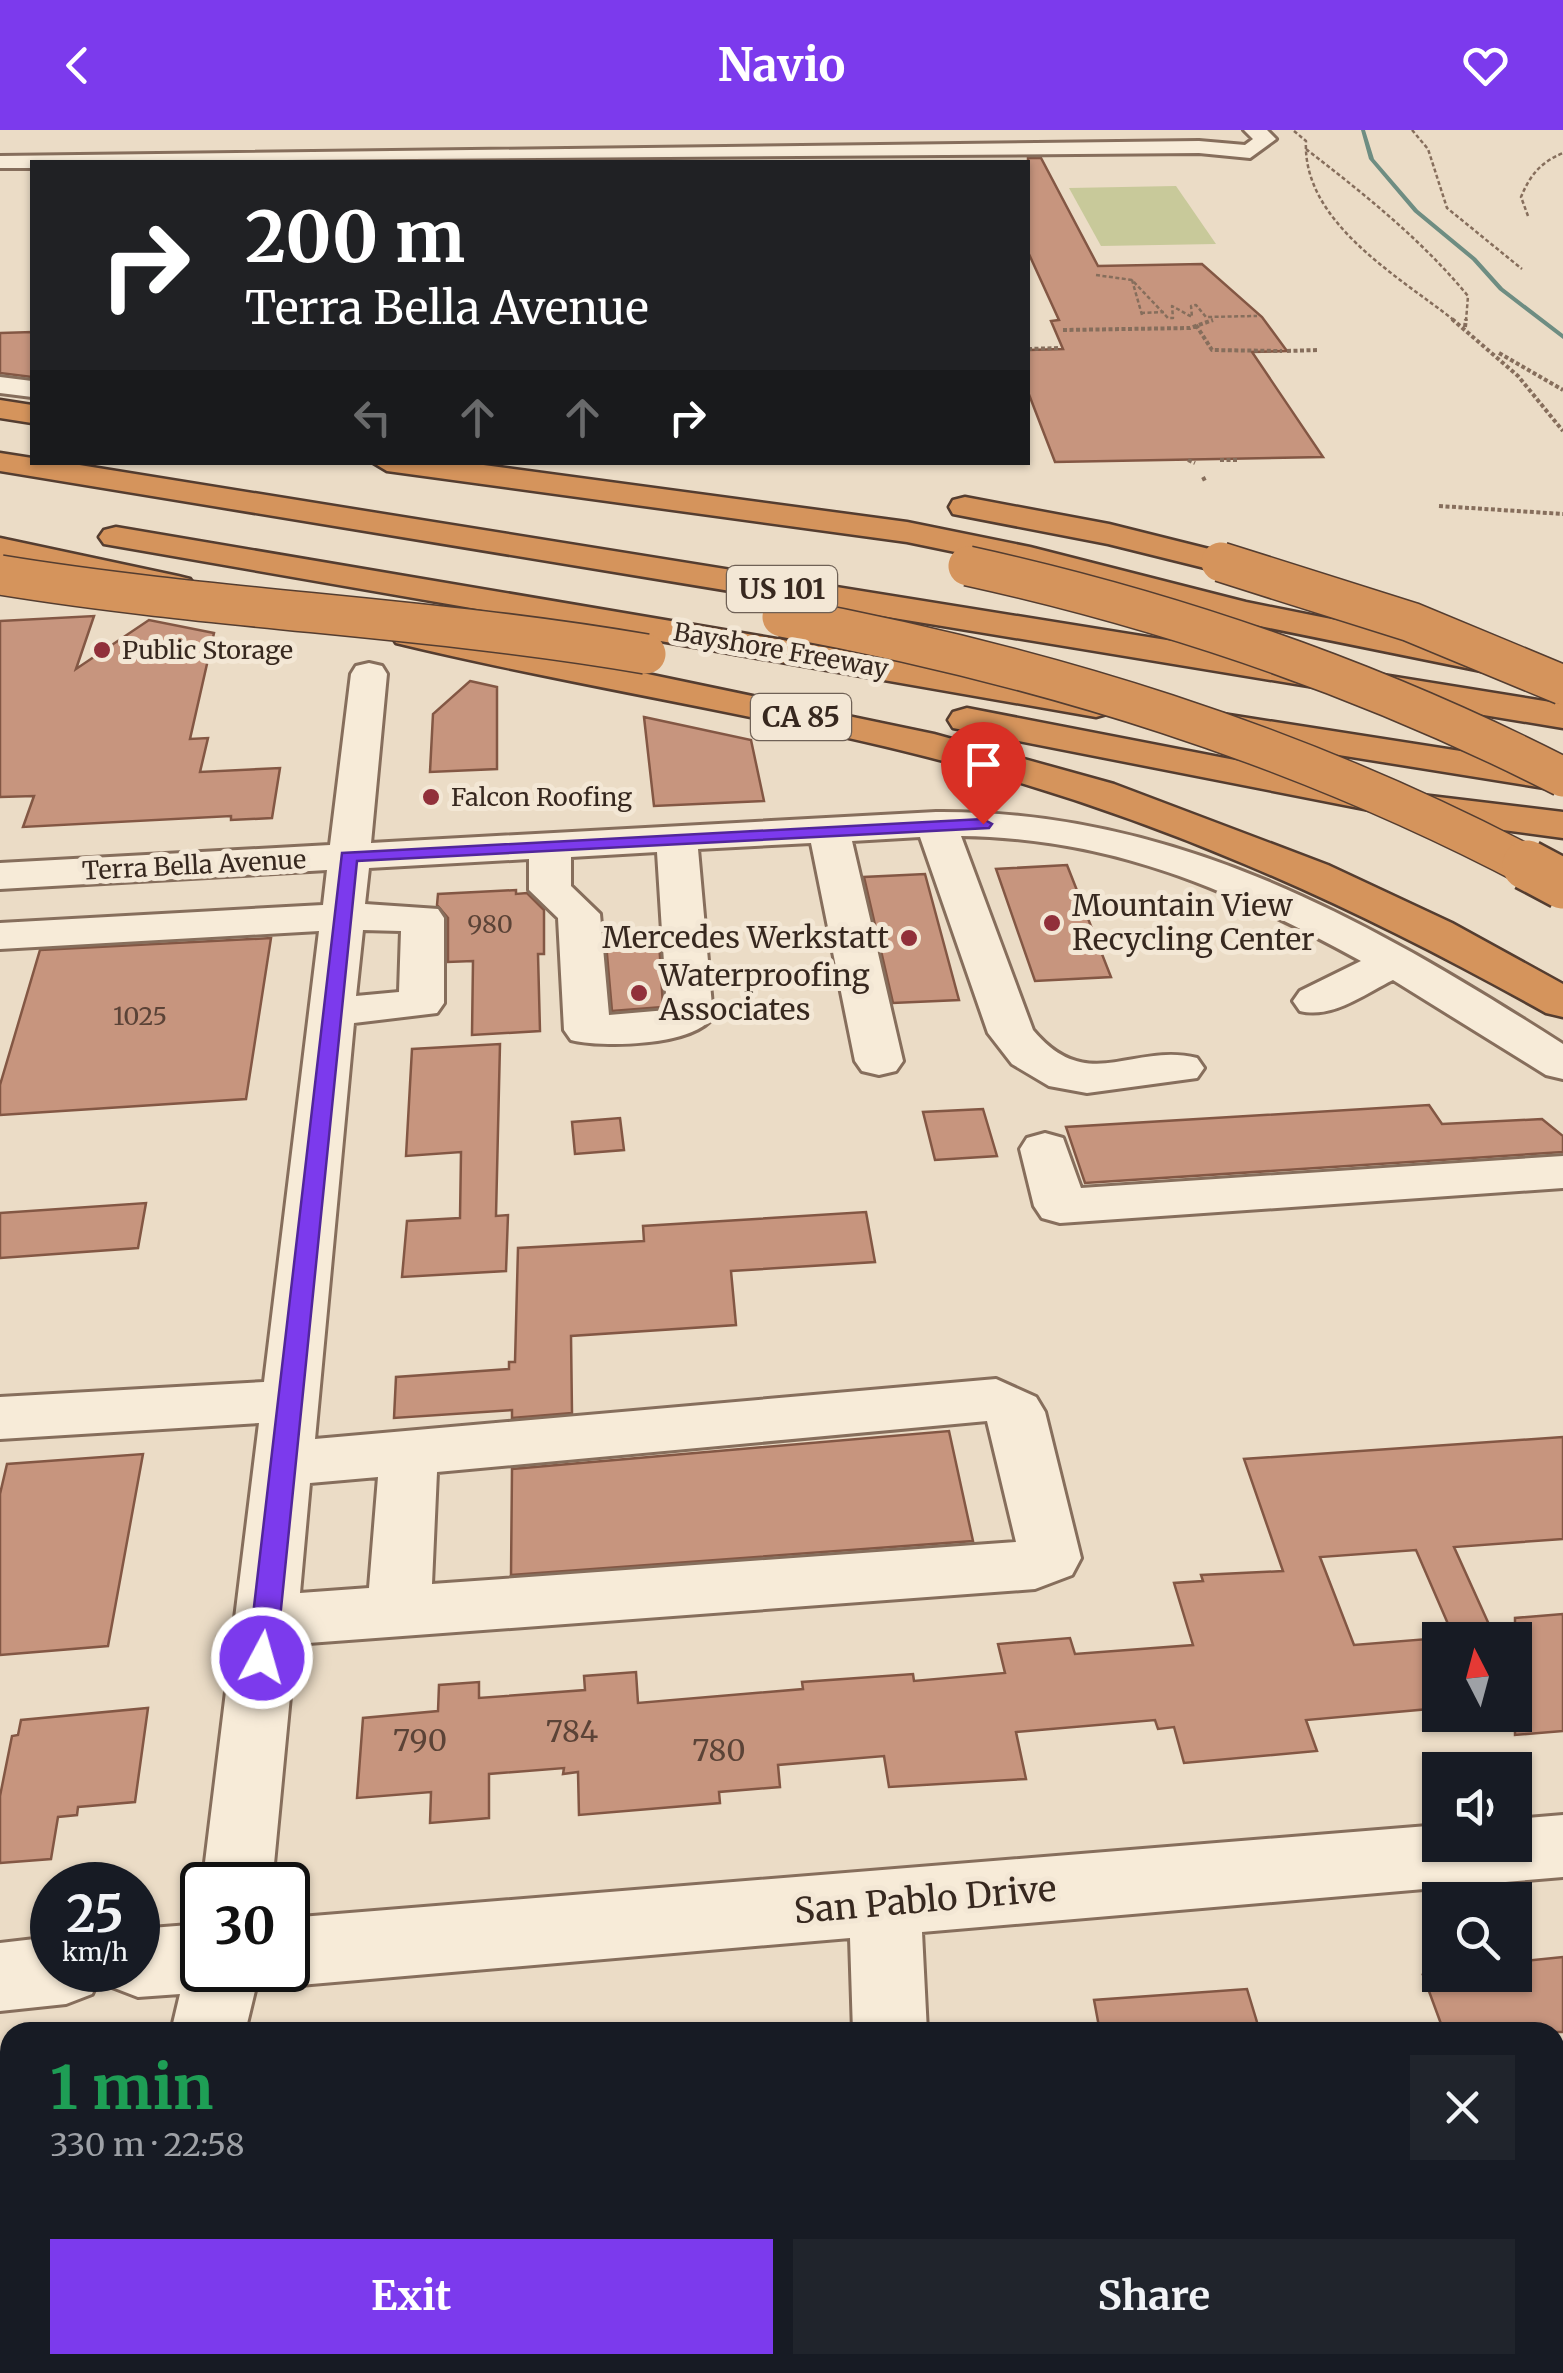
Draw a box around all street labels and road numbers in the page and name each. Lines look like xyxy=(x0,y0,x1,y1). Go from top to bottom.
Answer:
road number: US 101 xyxy=(727,566,837,612)
street label: Bayshore Freeway xyxy=(671,615,891,685)
road number: CA 85 xyxy=(751,694,851,740)
street label: Terra Bella Avenue xyxy=(81,843,307,887)
street label: San Pablo Drive xyxy=(792,1867,1058,1933)

